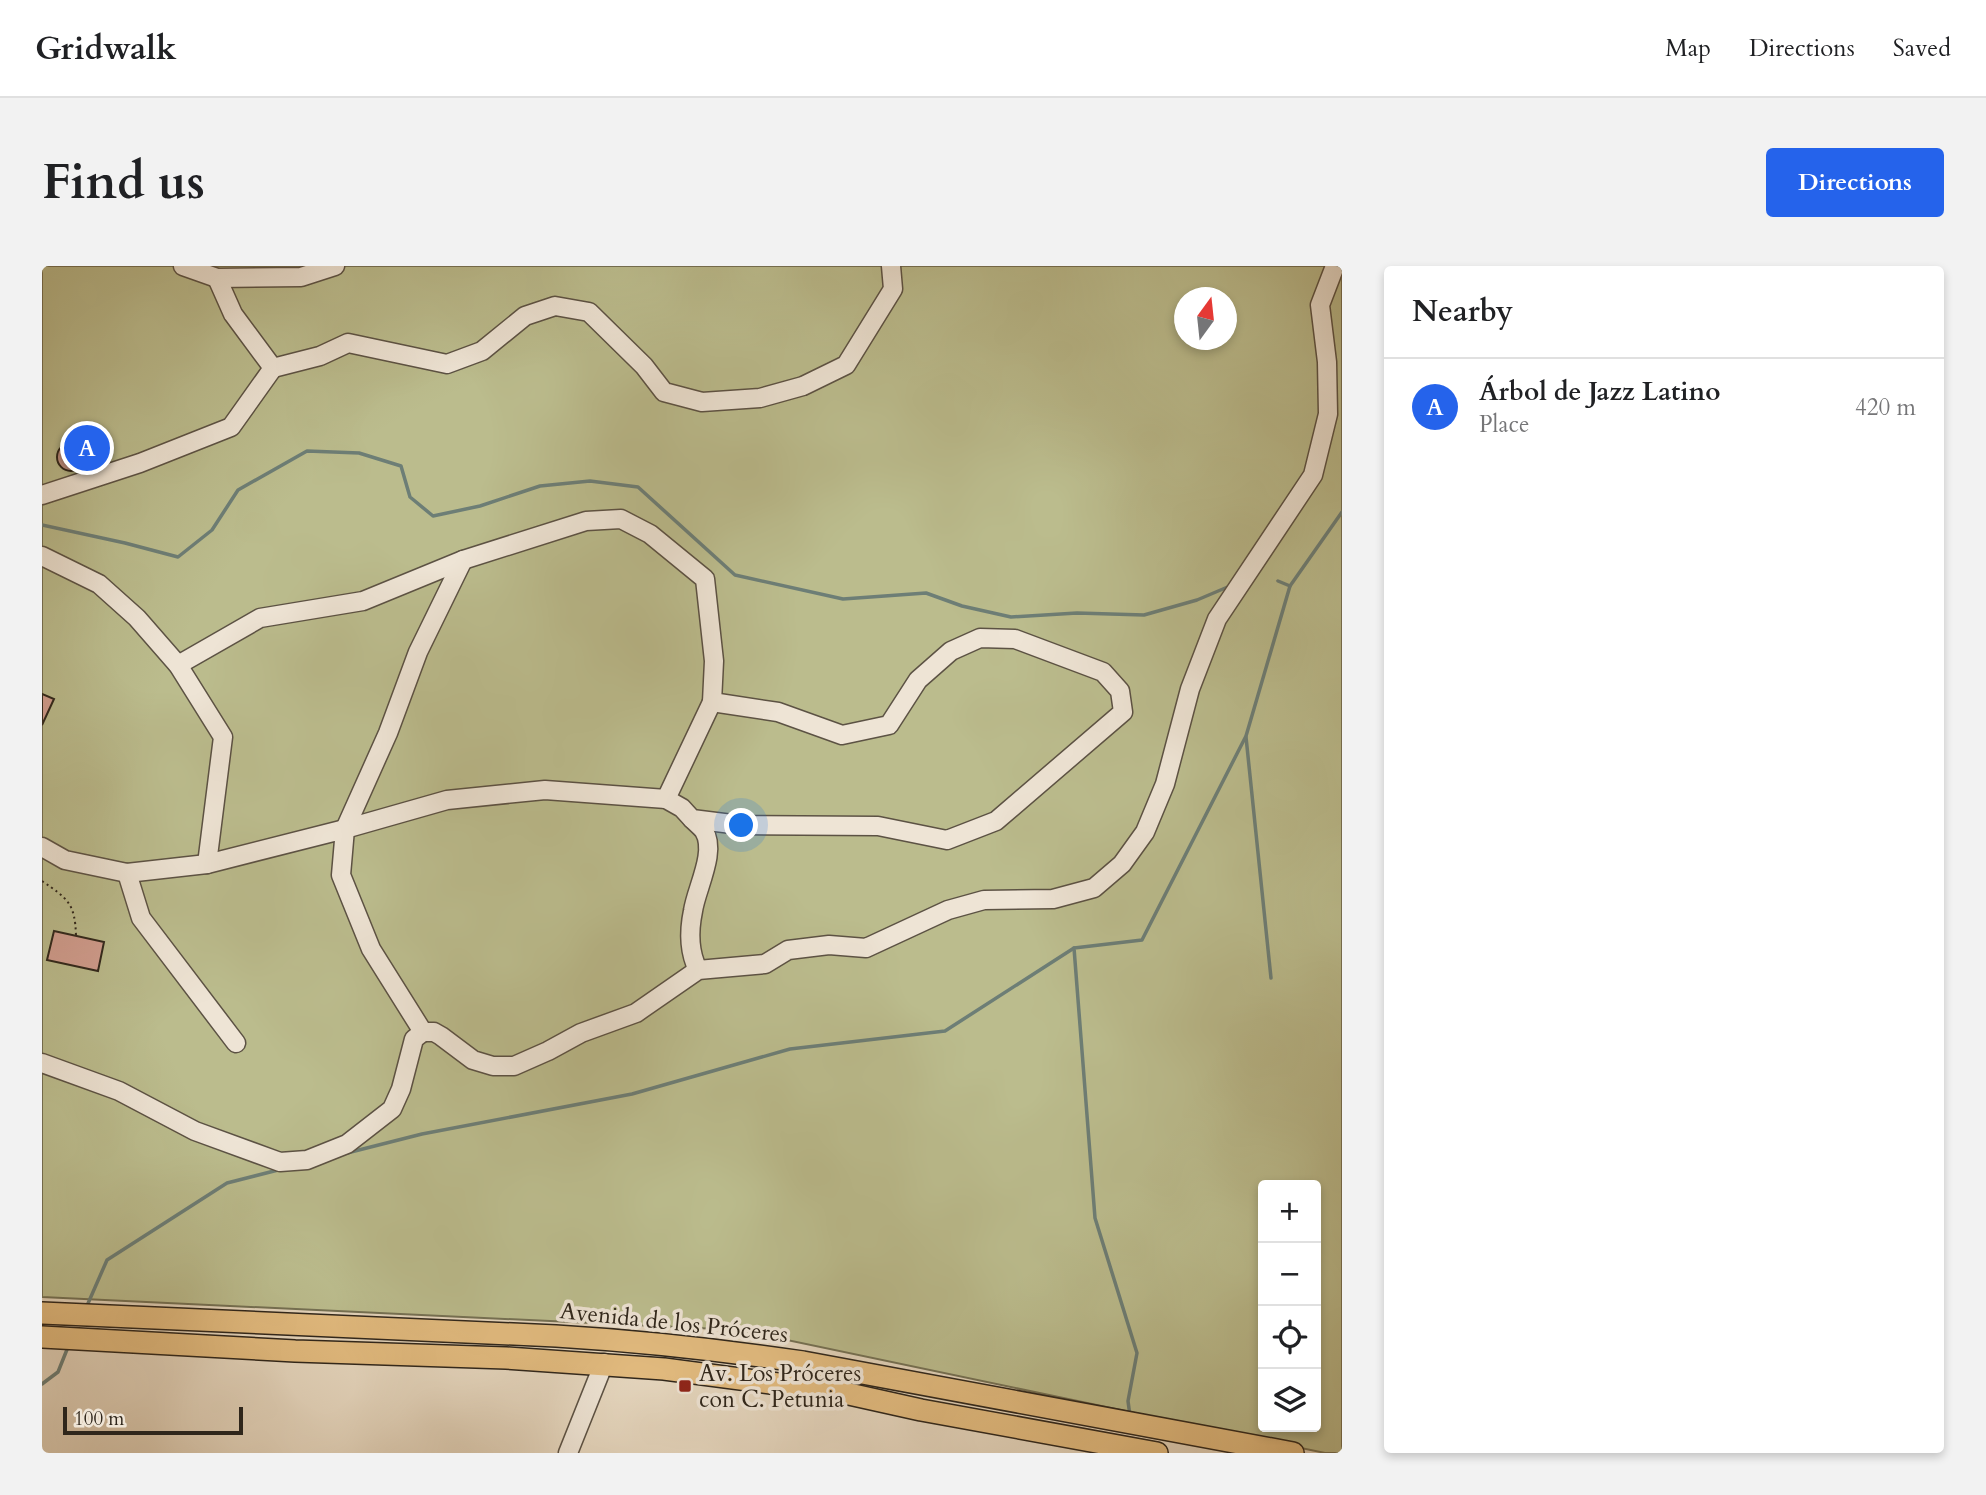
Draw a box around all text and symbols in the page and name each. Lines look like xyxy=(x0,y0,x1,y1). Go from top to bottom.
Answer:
text: Gridwalk xyxy=(35,26,177,71)
text: Map xyxy=(1665,32,1711,65)
text: Directions xyxy=(1749,32,1855,65)
text: Saved xyxy=(1893,32,1951,65)
button: Directions xyxy=(1766,148,1944,217)
text: Find us xyxy=(42,149,205,216)
north arrow xyxy=(1174,287,1237,350)
text: Nearby xyxy=(1412,291,1513,332)
text: Árbol de Jazz Latino xyxy=(1479,374,1720,409)
text: A xyxy=(1426,392,1444,423)
text: 420 m xyxy=(1855,392,1916,423)
text: Place xyxy=(1479,409,1529,440)
pin: A xyxy=(64,422,110,474)
your location xyxy=(724,808,758,842)
map controls xyxy=(1258,1180,1321,1432)
button: + xyxy=(1258,1180,1321,1243)
button: − xyxy=(1258,1243,1321,1306)
street label: Avenida de los Próceres xyxy=(558,1295,790,1350)
button: locate xyxy=(1258,1306,1321,1369)
place label: Av. Los Próceres con C. Petunia xyxy=(699,1358,861,1415)
button: layers xyxy=(1258,1369,1321,1432)
marker: Av. Los Próceres con C. Petunia xyxy=(677,1378,693,1394)
scale bar xyxy=(63,1404,243,1436)
text: 100 m xyxy=(74,1406,124,1432)

